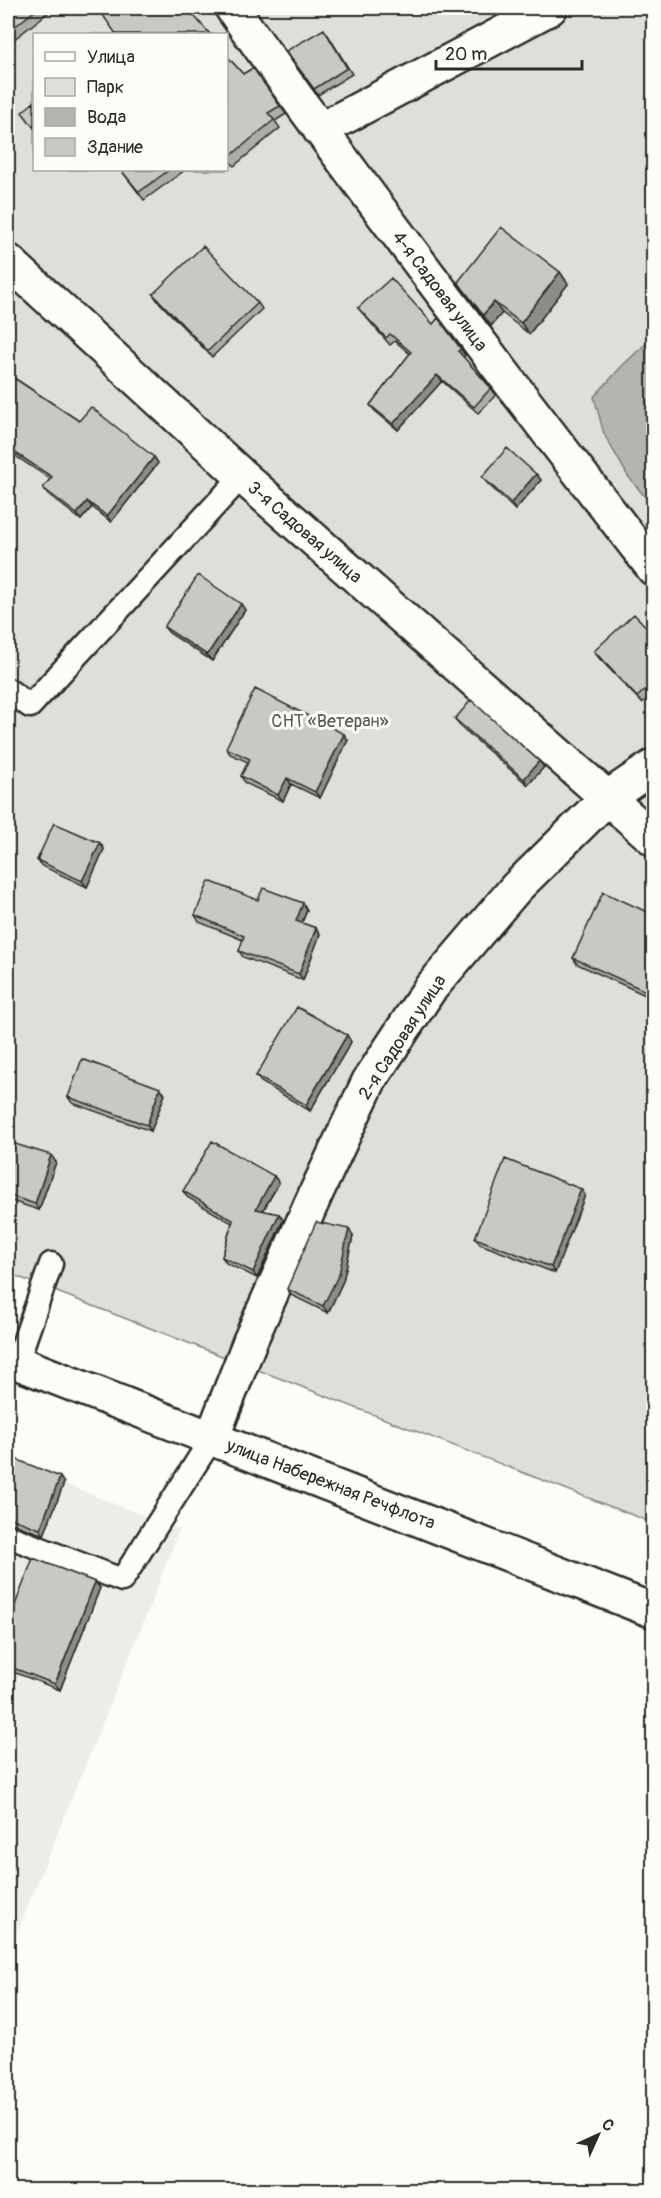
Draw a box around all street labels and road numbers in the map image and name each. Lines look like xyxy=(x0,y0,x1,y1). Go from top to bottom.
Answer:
street label: 4-я Садовая улица xyxy=(387,227,492,356)
street label: 3-я Садовая улица xyxy=(243,476,367,588)
street label: 2-я Садовая улица xyxy=(353,970,451,1104)
street label: улица Набережная Речфлота xyxy=(222,1434,439,1535)

